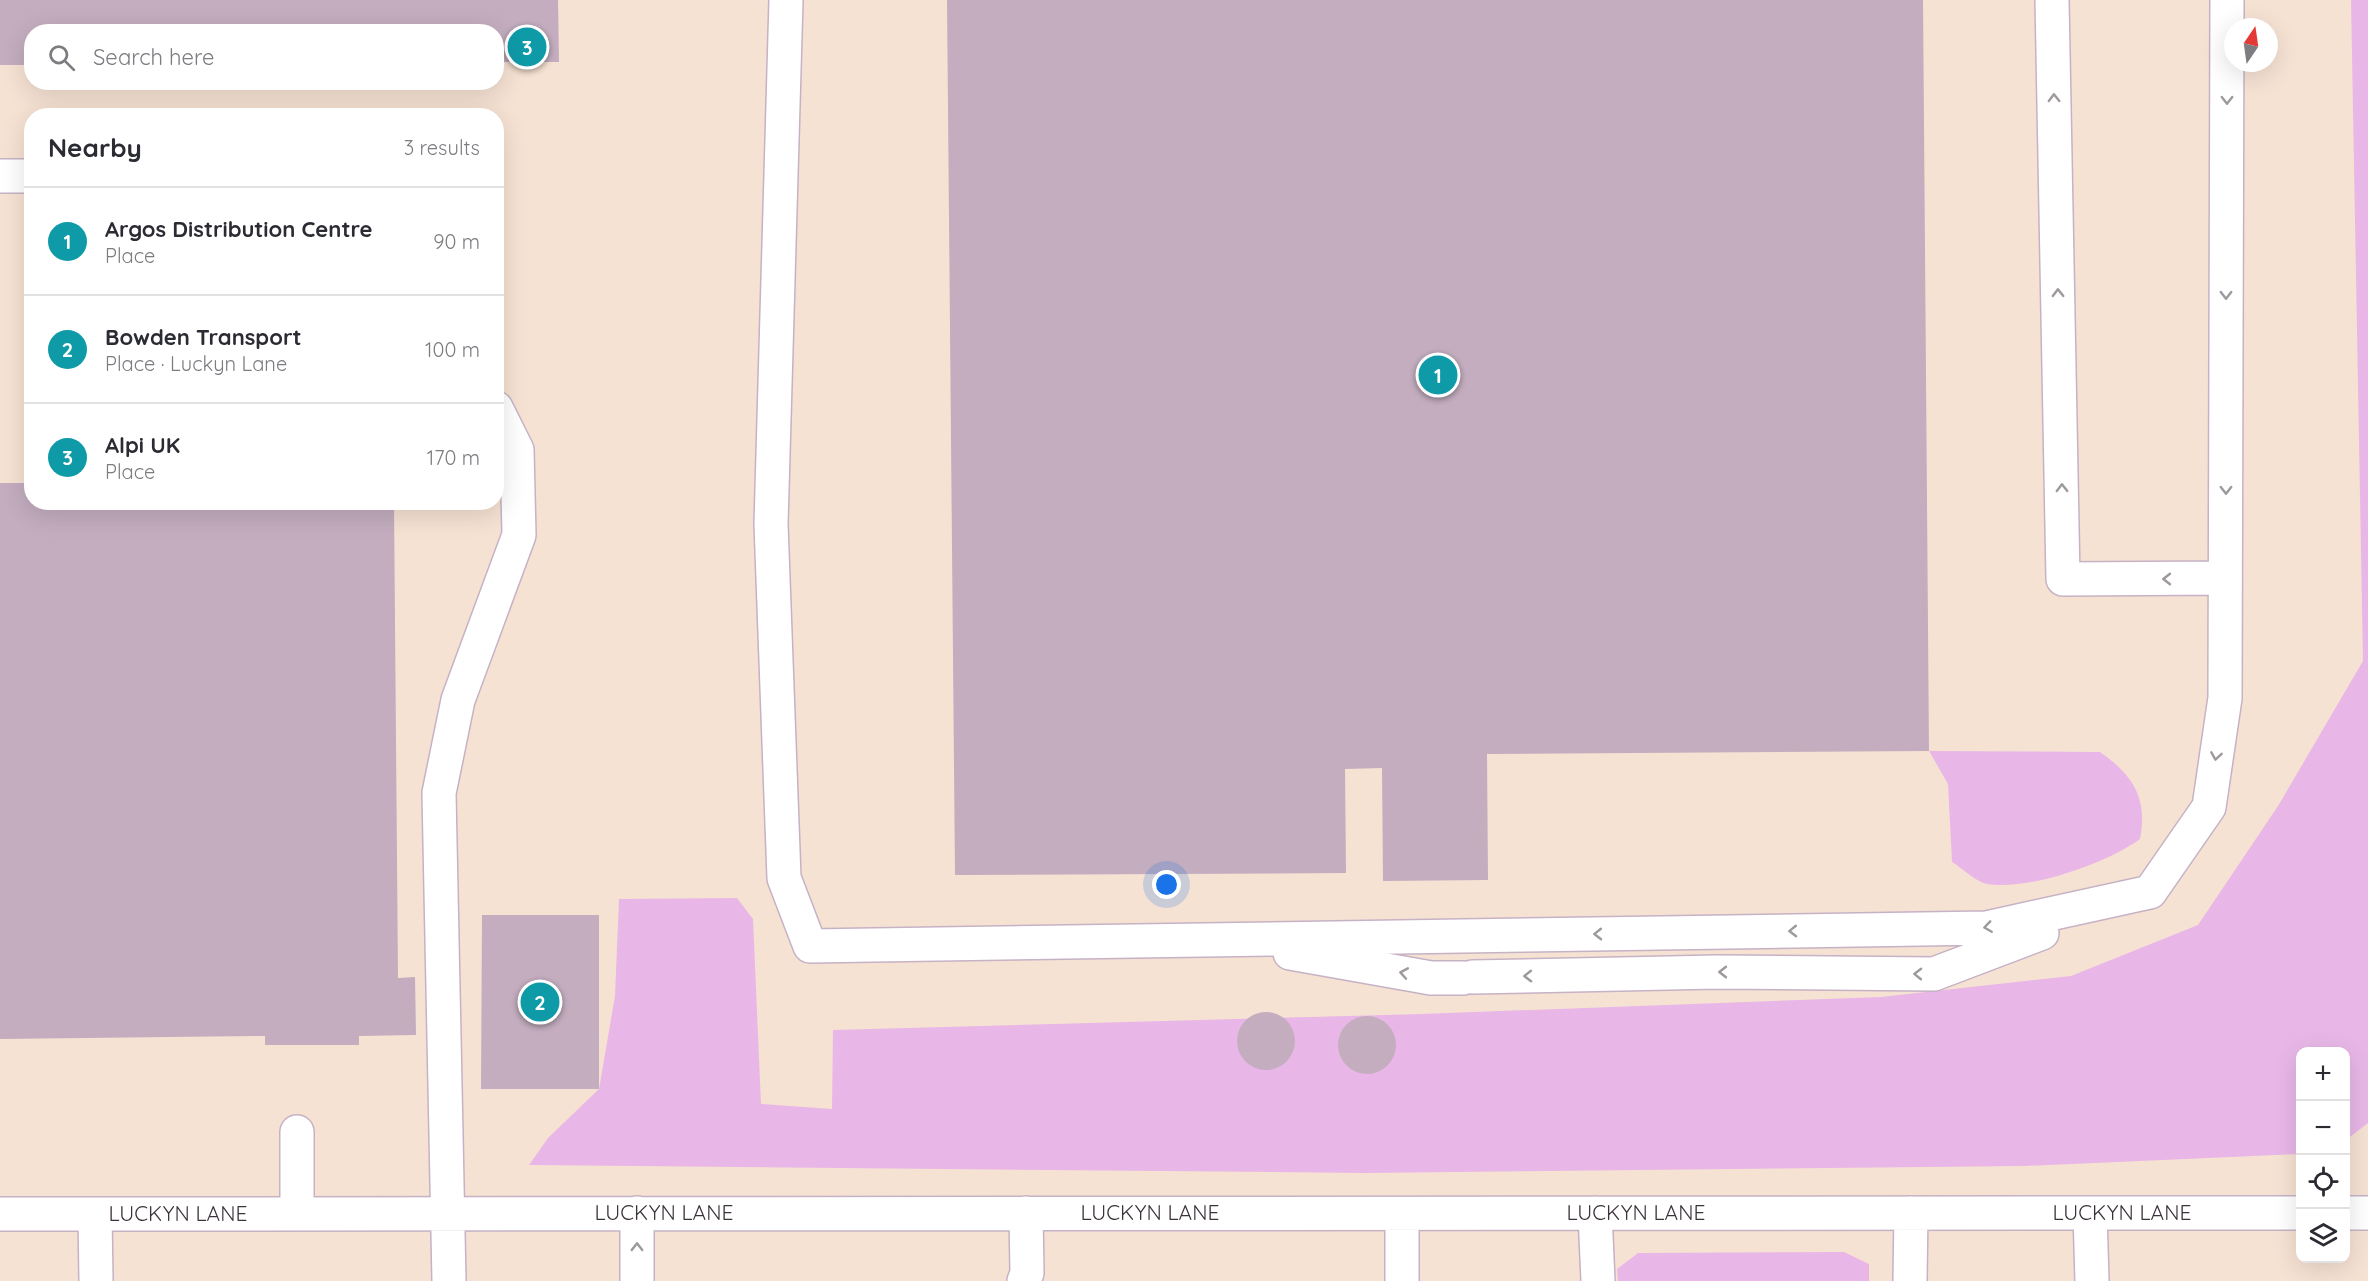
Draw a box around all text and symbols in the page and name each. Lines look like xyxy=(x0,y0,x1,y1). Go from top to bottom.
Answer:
north arrow xyxy=(2224,18,2278,72)
search box xyxy=(24,24,504,90)
pin: 3 xyxy=(508,24,546,70)
icon: search xyxy=(45,41,78,74)
text: Search here xyxy=(93,43,214,71)
one-way arrow xyxy=(2048,93,2061,102)
one-way arrow xyxy=(2221,96,2233,105)
text: Nearby xyxy=(48,131,142,164)
text: 3 results xyxy=(404,135,480,160)
text: Argos Distribution Centre xyxy=(105,215,372,243)
text: 1 xyxy=(64,229,71,254)
text: 90 m xyxy=(433,229,480,254)
text: Place xyxy=(105,243,155,268)
one-way arrow xyxy=(2052,288,2064,297)
one-way arrow xyxy=(2220,291,2232,300)
text: Bowden Transport xyxy=(105,323,301,351)
text: 2 xyxy=(62,337,73,362)
text: 100 m xyxy=(425,337,480,362)
text: Place · Luckyn Lane xyxy=(105,351,287,376)
pin: 1 xyxy=(1418,352,1458,398)
text: Alpi UK xyxy=(105,431,180,459)
text: 3 xyxy=(62,445,73,470)
text: 170 m xyxy=(427,445,480,470)
text: Place xyxy=(105,459,155,484)
one-way arrow xyxy=(2055,483,2068,492)
one-way arrow xyxy=(2219,486,2232,495)
one-way arrow xyxy=(2162,573,2171,585)
one-way arrow xyxy=(2211,751,2223,760)
your location xyxy=(1152,870,1181,899)
one-way arrow xyxy=(1983,920,1993,932)
one-way arrow xyxy=(1789,925,1798,937)
one-way arrow xyxy=(1594,927,1603,940)
one-way arrow xyxy=(1718,966,1727,978)
one-way arrow xyxy=(1400,967,1410,980)
one-way arrow xyxy=(1913,967,1922,980)
one-way arrow xyxy=(1523,970,1532,982)
pin: 2 xyxy=(520,980,560,1024)
map controls xyxy=(2296,1047,2350,1263)
button: + xyxy=(2296,1047,2350,1101)
button: − xyxy=(2296,1101,2350,1155)
button: locate xyxy=(2296,1155,2350,1209)
street label: LUCKYN LANE xyxy=(595,1199,733,1225)
street label: LUCKYN LANE xyxy=(1081,1199,1219,1225)
street label: LUCKYN LANE xyxy=(1567,1199,1705,1225)
street label: LUCKYN LANE xyxy=(2053,1199,2191,1225)
street label: LUCKYN LANE xyxy=(109,1200,247,1226)
button: layers xyxy=(2296,1209,2350,1263)
one-way arrow xyxy=(631,1243,643,1252)

